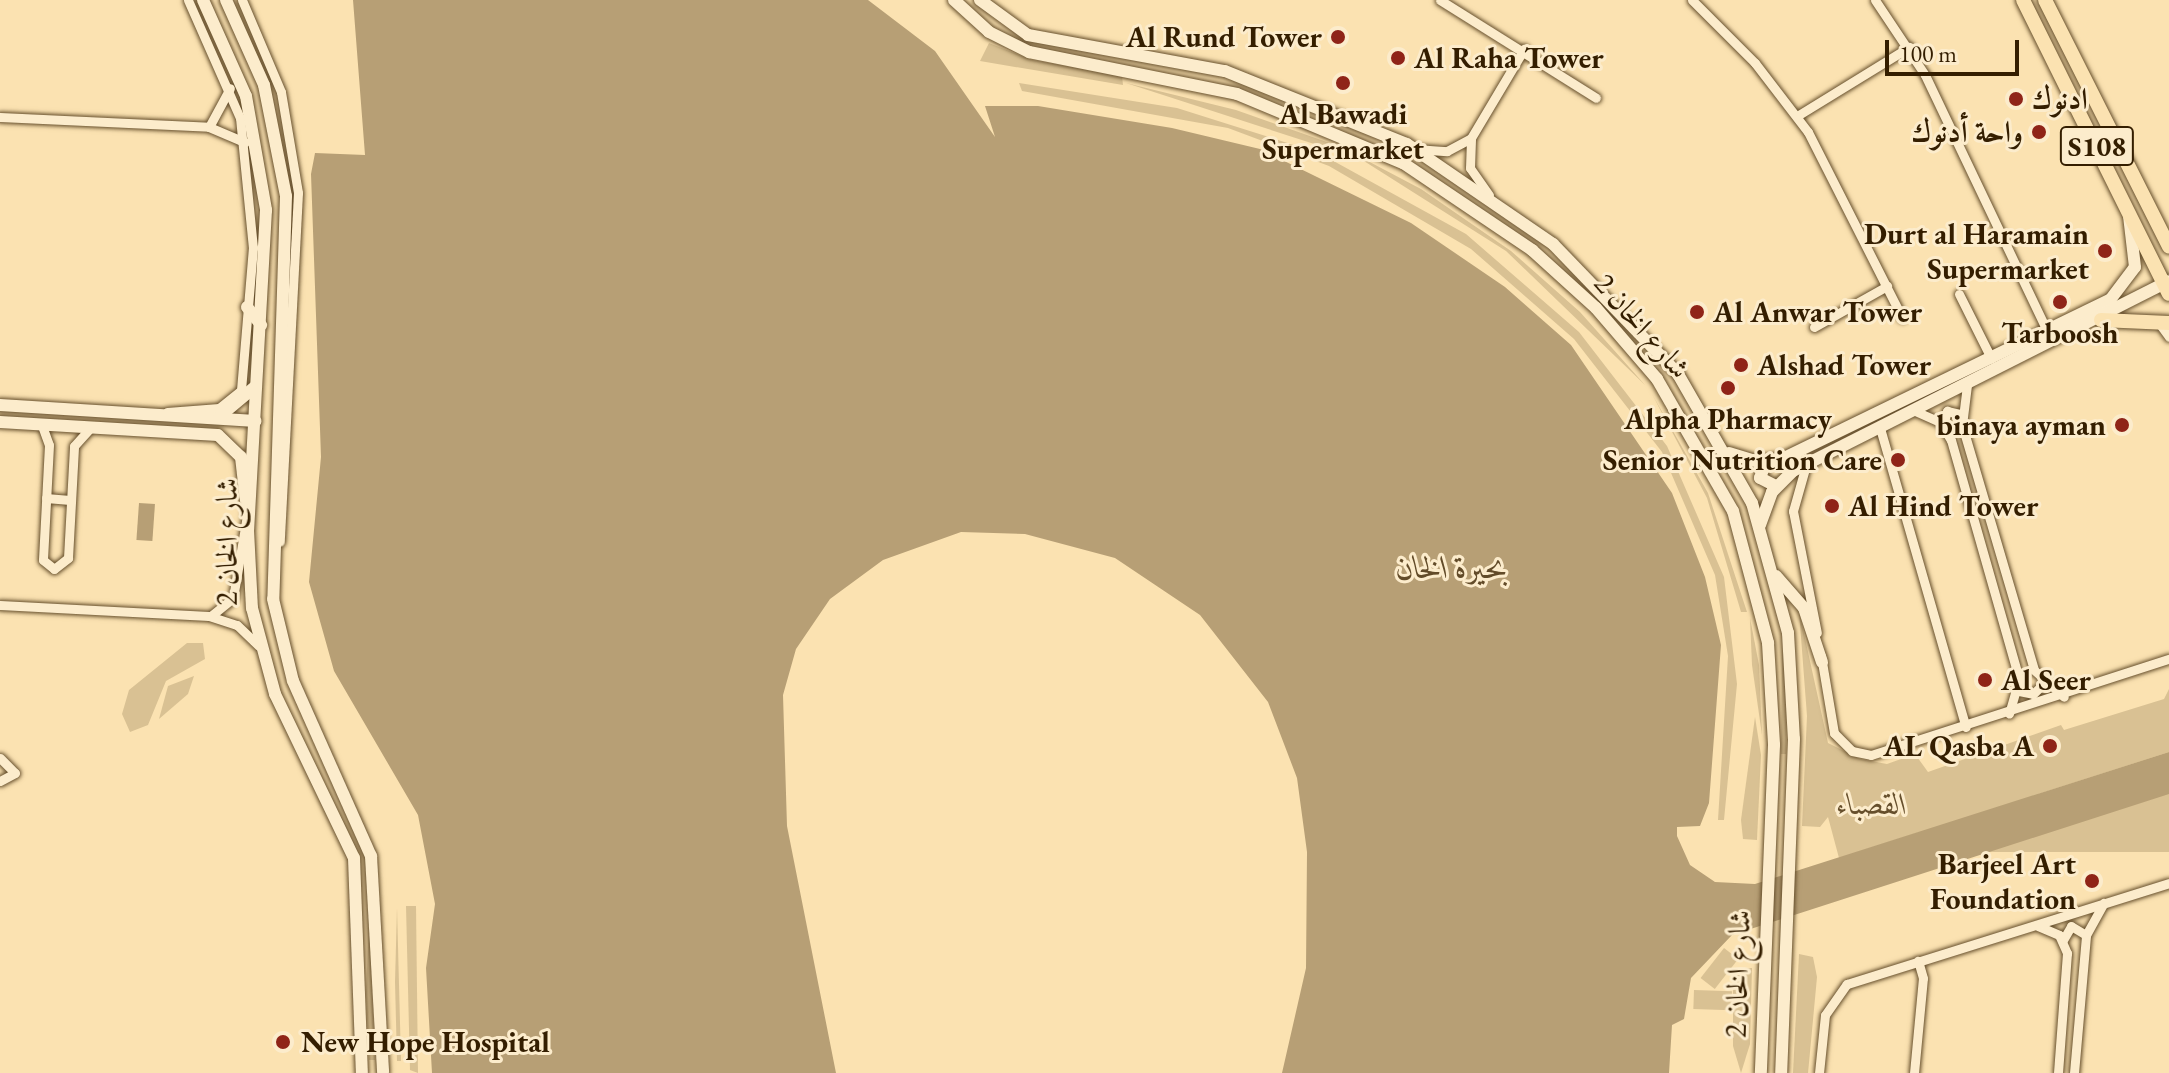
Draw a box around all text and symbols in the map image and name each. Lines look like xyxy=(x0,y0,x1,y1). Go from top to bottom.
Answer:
place label: Al Rund Tower xyxy=(1126,19,1322,55)
scale bar xyxy=(1889,24,2023,74)
marker: Al Rund Tower xyxy=(1329,28,1347,46)
text: 100 m xyxy=(1899,38,1957,69)
place label: Al Raha Tower xyxy=(1414,40,1604,76)
marker: Al Raha Tower xyxy=(1389,49,1407,67)
marker: Al Bawadi Supermarket xyxy=(1334,74,1352,92)
place label: ادنوك xyxy=(2032,81,2088,117)
marker: ادنوك xyxy=(2007,90,2025,108)
place label: Al Bawadi Supermarket xyxy=(1262,96,1424,166)
place label: واحة أدنوك xyxy=(1912,114,2023,150)
road number: S108 xyxy=(2059,122,2135,170)
marker: واحة أدنوك xyxy=(2030,123,2048,141)
place label: Durt al Haramain Supermarket xyxy=(1864,216,2089,286)
marker: Durt al Haramain Supermarket xyxy=(2096,242,2114,260)
street label: شارع الخان 2 xyxy=(1586,266,1698,386)
marker: Tarboosh xyxy=(2051,293,2069,311)
place label: Al Anwar Tower xyxy=(1713,294,1922,330)
marker: Al Anwar Tower xyxy=(1688,303,1706,321)
place label: Tarboosh xyxy=(2001,315,2119,351)
place label: Alshad Tower xyxy=(1757,347,1931,383)
marker: Alshad Tower xyxy=(1732,356,1750,374)
marker: Alpha Pharmacy xyxy=(1719,379,1737,397)
place label: Alpha Pharmacy xyxy=(1624,401,1832,437)
place label: binaya ayman xyxy=(1936,407,2106,443)
marker: binaya ayman xyxy=(2113,416,2131,434)
place label: Senior Nutrition Care xyxy=(1603,442,1882,478)
marker: Senior Nutrition Care xyxy=(1889,451,1907,469)
street label: شارع الخان 2 xyxy=(209,478,245,606)
place label: Al Hind Tower xyxy=(1848,488,2038,524)
marker: Al Hind Tower xyxy=(1823,497,1841,515)
water label: بحيرة الخان xyxy=(1396,548,1508,586)
place label: Al Seer xyxy=(2001,662,2091,698)
marker: Al Seer xyxy=(1976,671,1994,689)
place label: AL Qasba A xyxy=(1883,728,2034,764)
marker: AL Qasba A xyxy=(2041,737,2059,755)
park label: القصباء xyxy=(1837,786,1907,822)
place label: Barjeel Art Foundation xyxy=(1930,846,2076,916)
marker: Barjeel Art Foundation xyxy=(2083,872,2101,890)
street label: شارع الخان 2 xyxy=(1718,909,1758,1039)
place label: New Hope Hospital xyxy=(301,1024,550,1060)
marker: New Hope Hospital xyxy=(272,1031,294,1053)

